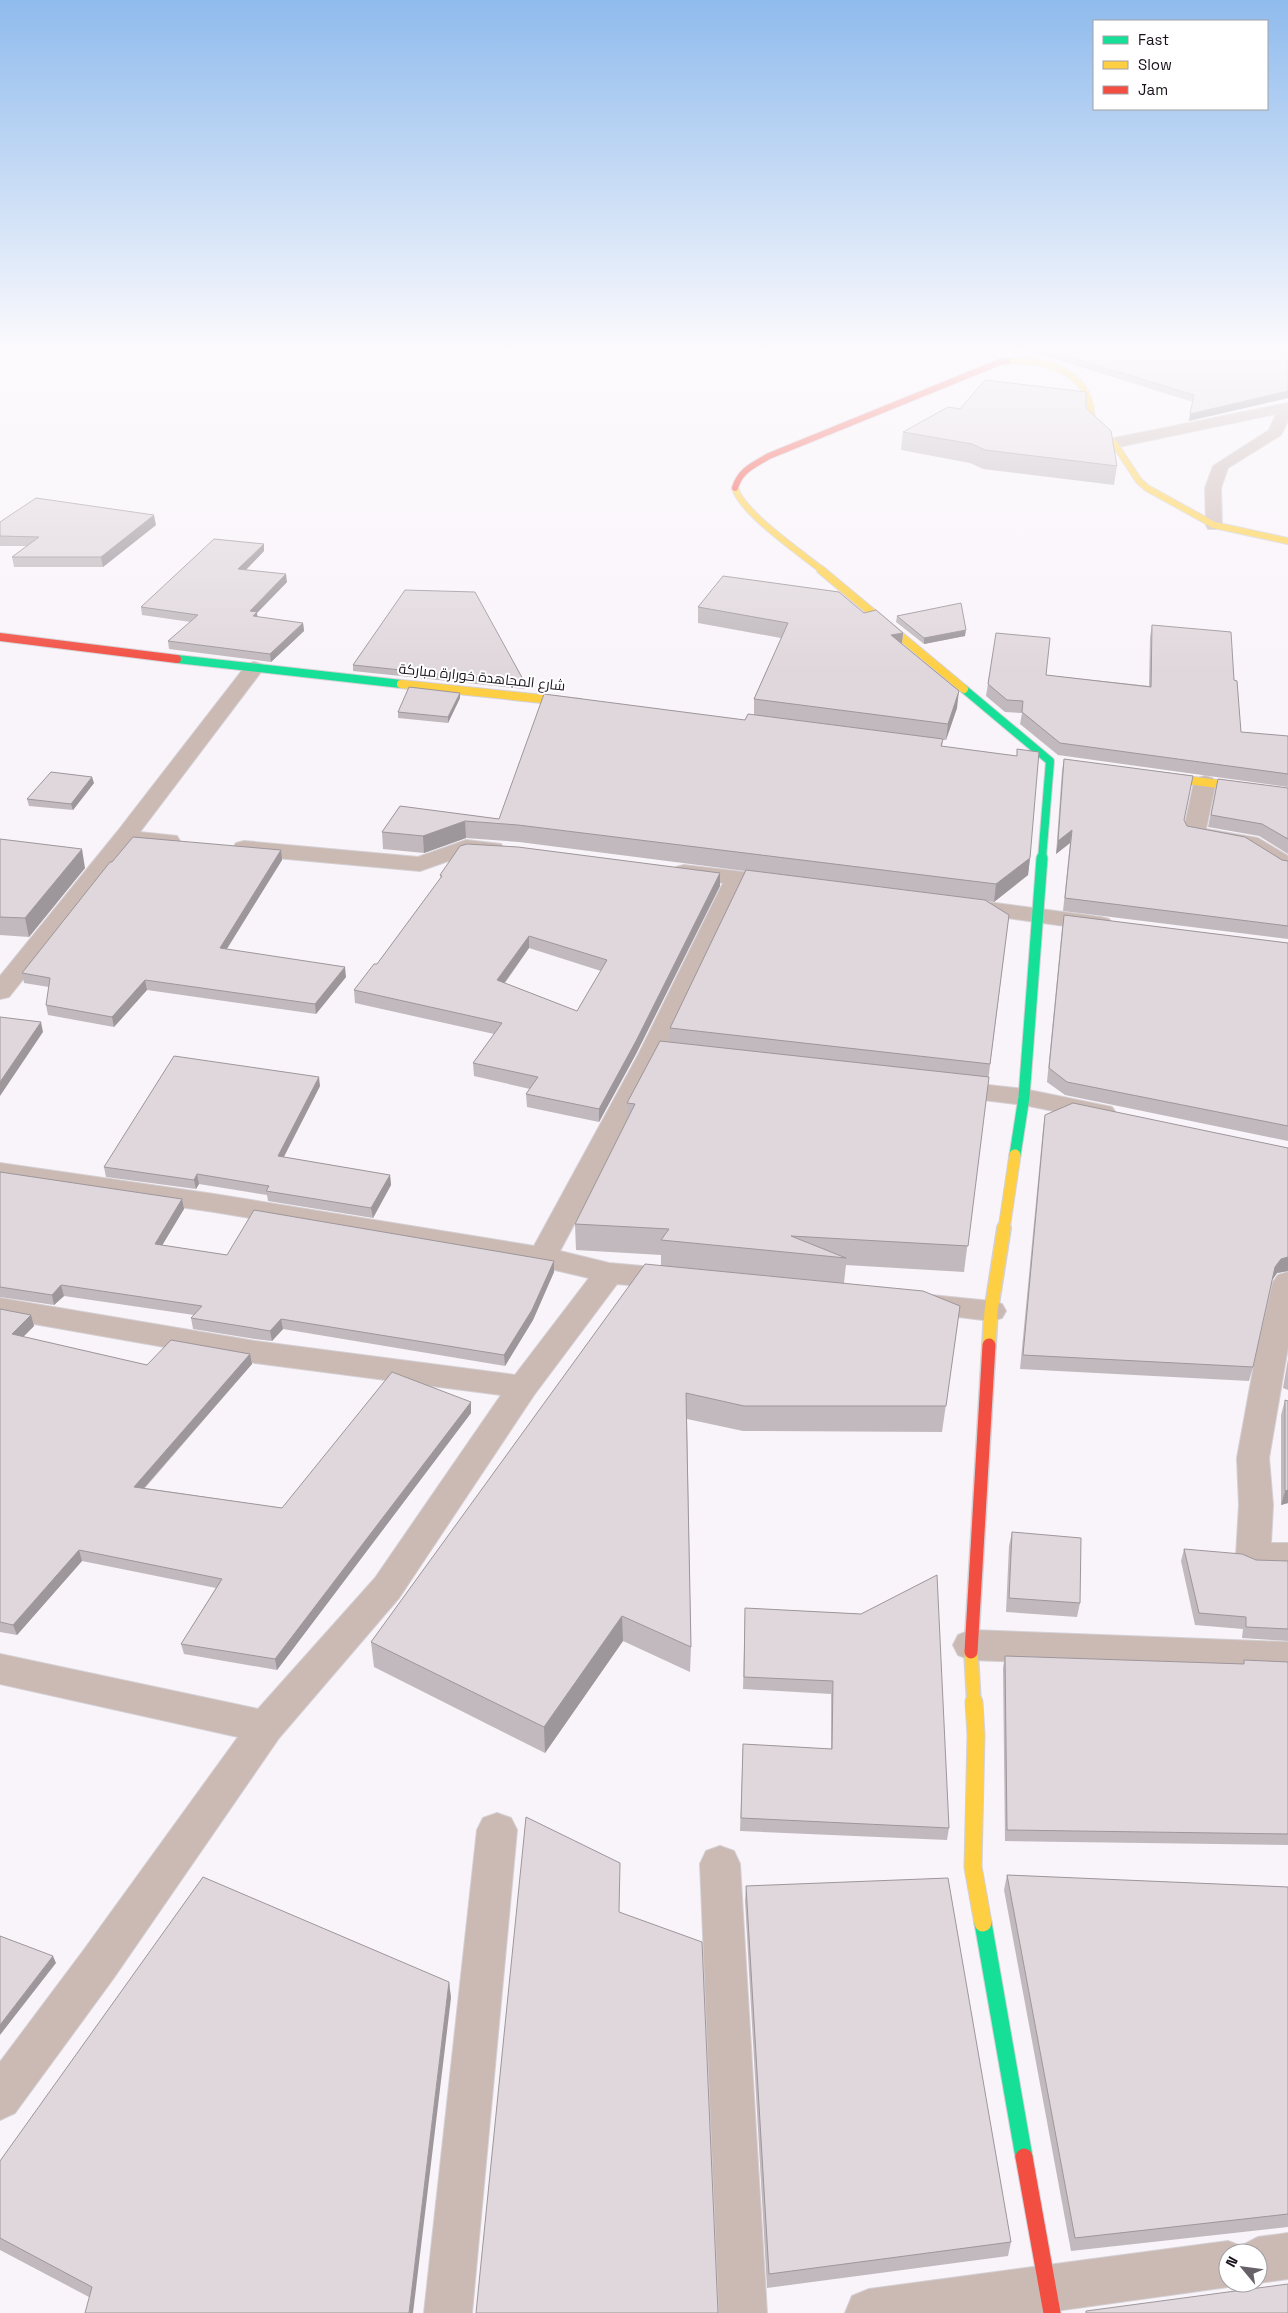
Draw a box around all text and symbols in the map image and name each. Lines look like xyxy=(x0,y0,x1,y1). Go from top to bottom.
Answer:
legend xyxy=(1093,20,1268,110)
text: Fast xyxy=(1138,30,1169,49)
text: Slow xyxy=(1138,55,1172,74)
text: Jam xyxy=(1138,80,1168,99)
street label: شارع المجاهدة خورارة مباركة xyxy=(398,659,566,695)
north arrow xyxy=(1218,2243,1268,2293)
text: N xyxy=(1221,2253,1242,2270)

